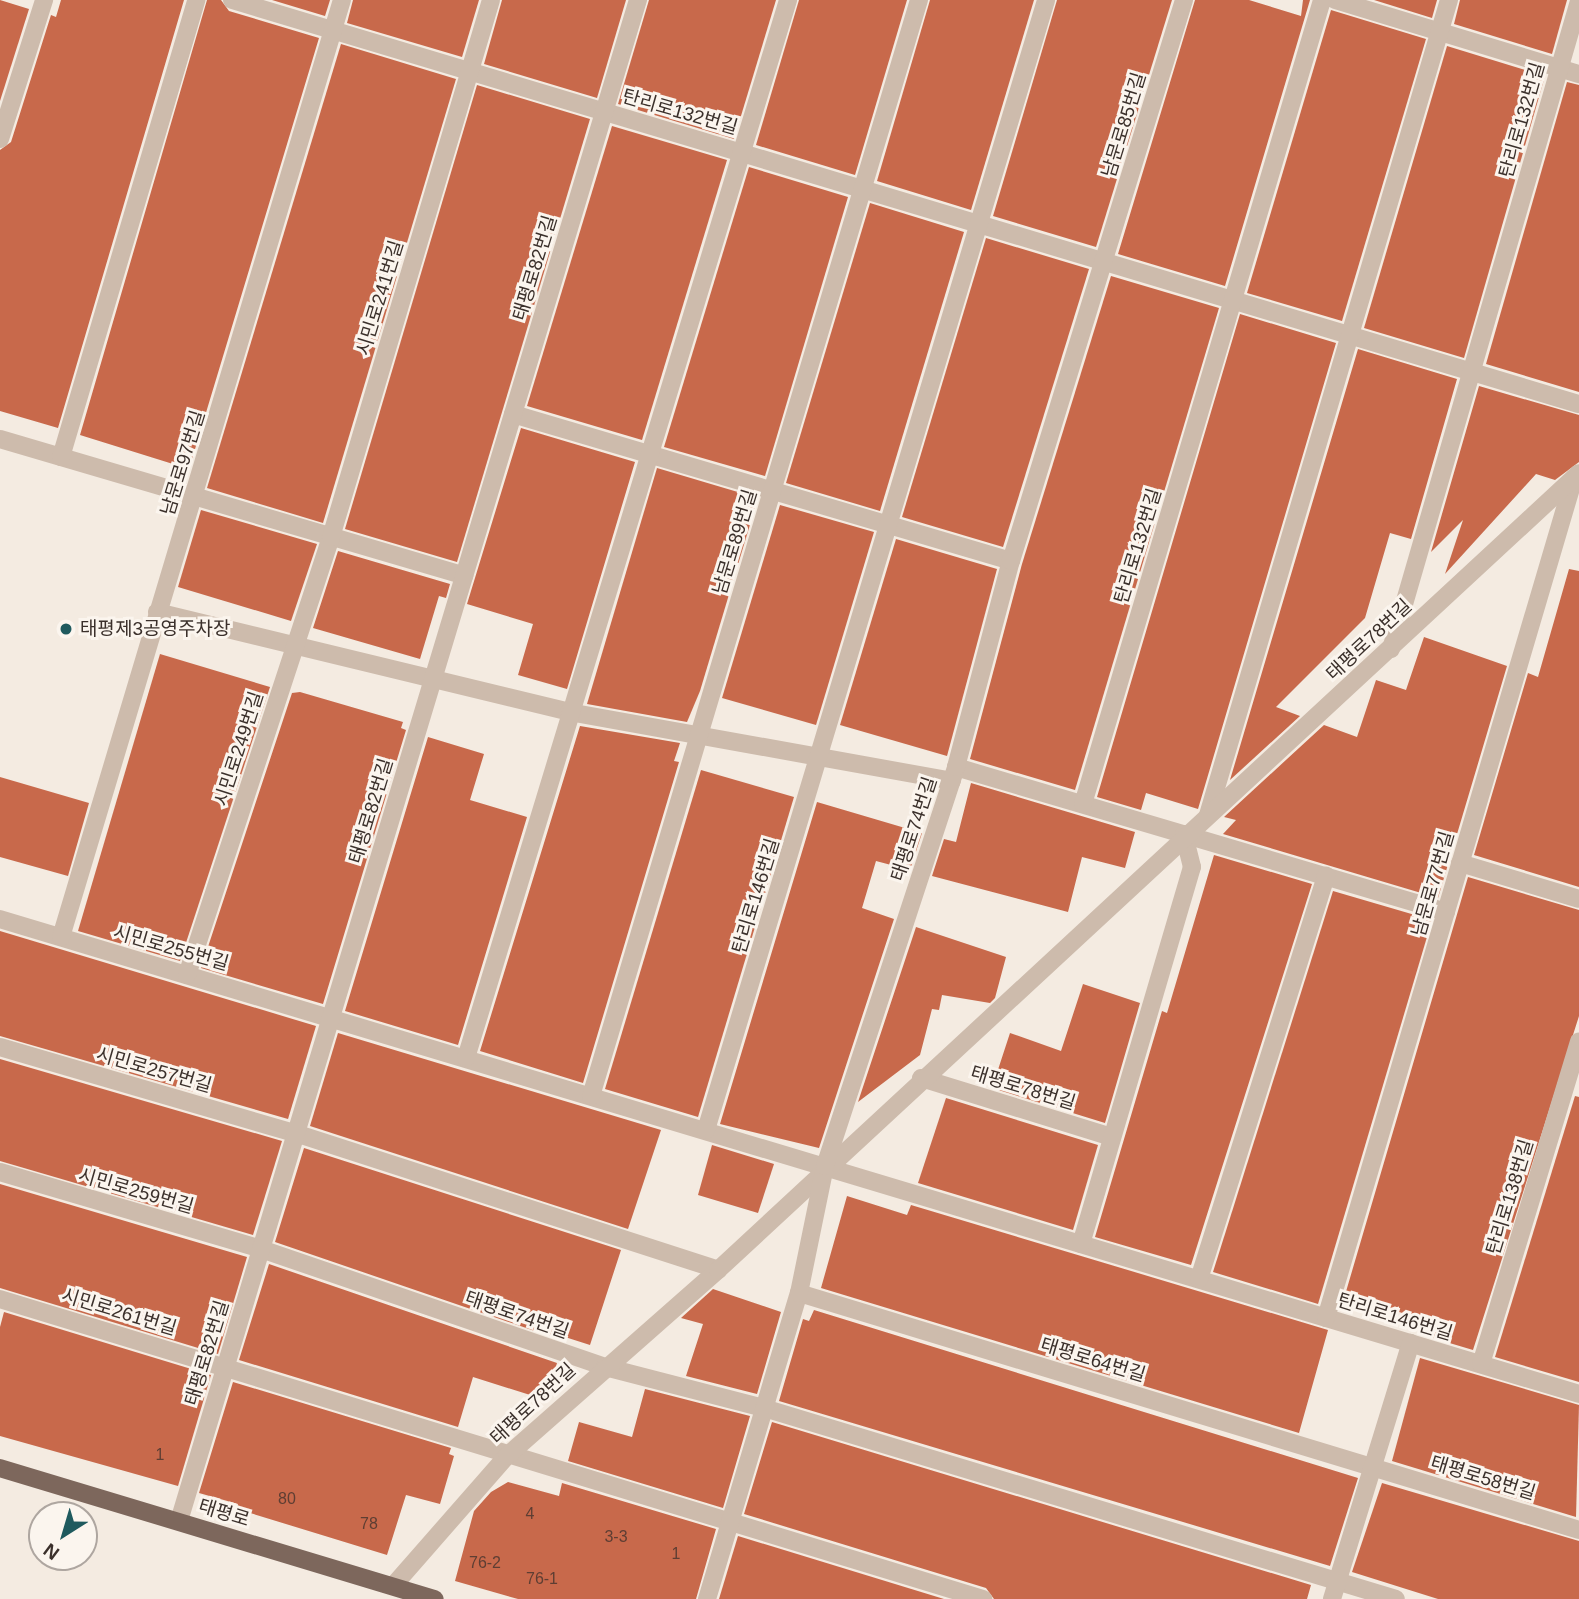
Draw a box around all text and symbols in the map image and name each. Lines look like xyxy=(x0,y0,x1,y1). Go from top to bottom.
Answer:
street label: 탄리로132번길 xyxy=(1495,60,1549,180)
street label: 남문로85번길 xyxy=(1097,70,1151,180)
street label: 탄리로132번길 xyxy=(620,85,740,139)
street label: 태평로82번길 xyxy=(508,213,562,323)
street label: 시민로241번길 xyxy=(352,238,408,358)
street label: 남문로97번길 xyxy=(156,408,210,518)
street label: 탄리로132번길 xyxy=(1110,486,1166,606)
street label: 남문로89번길 xyxy=(708,487,762,597)
street label: 태평로78번길 xyxy=(1322,595,1416,685)
place label: 태평제3공영주차장 xyxy=(80,618,230,640)
marker: 태평제3공영주차장 xyxy=(58,621,74,637)
street label: 시민로249번길 xyxy=(210,689,268,809)
street label: 태평로82번길 xyxy=(344,756,398,866)
street label: 태평로74번길 xyxy=(886,774,942,884)
street label: 남문로77번길 xyxy=(1407,829,1459,939)
street label: 탄리로146번길 xyxy=(728,836,784,956)
street label: 시민로255번길 xyxy=(111,921,231,975)
street label: 시민로257번길 xyxy=(94,1043,214,1097)
street label: 태평로78번길 xyxy=(968,1061,1078,1115)
street label: 탄리로138번길 xyxy=(1482,1137,1538,1257)
street label: 시민로259번길 xyxy=(76,1164,196,1218)
street label: 시민로261번길 xyxy=(59,1284,179,1340)
street label: 태평로74번길 xyxy=(462,1287,572,1343)
street label: 탄리로146번길 xyxy=(1335,1289,1455,1345)
street label: 태평로82번길 xyxy=(180,1298,234,1408)
street label: 태평로64번길 xyxy=(1038,1333,1148,1387)
street label: 태평로78번길 xyxy=(486,1359,580,1449)
house number: 1 xyxy=(156,1445,164,1465)
street label: 태평로58번길 xyxy=(1428,1451,1538,1505)
house number: 80 xyxy=(278,1489,296,1509)
street label: 태평로 xyxy=(196,1494,252,1532)
north arrow xyxy=(28,1501,98,1571)
house number: 4 xyxy=(526,1504,534,1524)
house number: 78 xyxy=(360,1514,378,1534)
house number: 3-3 xyxy=(604,1527,628,1547)
text: N xyxy=(39,1539,63,1564)
house number: 1 xyxy=(672,1544,680,1564)
house number: 76-2 xyxy=(469,1553,501,1573)
house number: 76-1 xyxy=(526,1569,558,1589)

